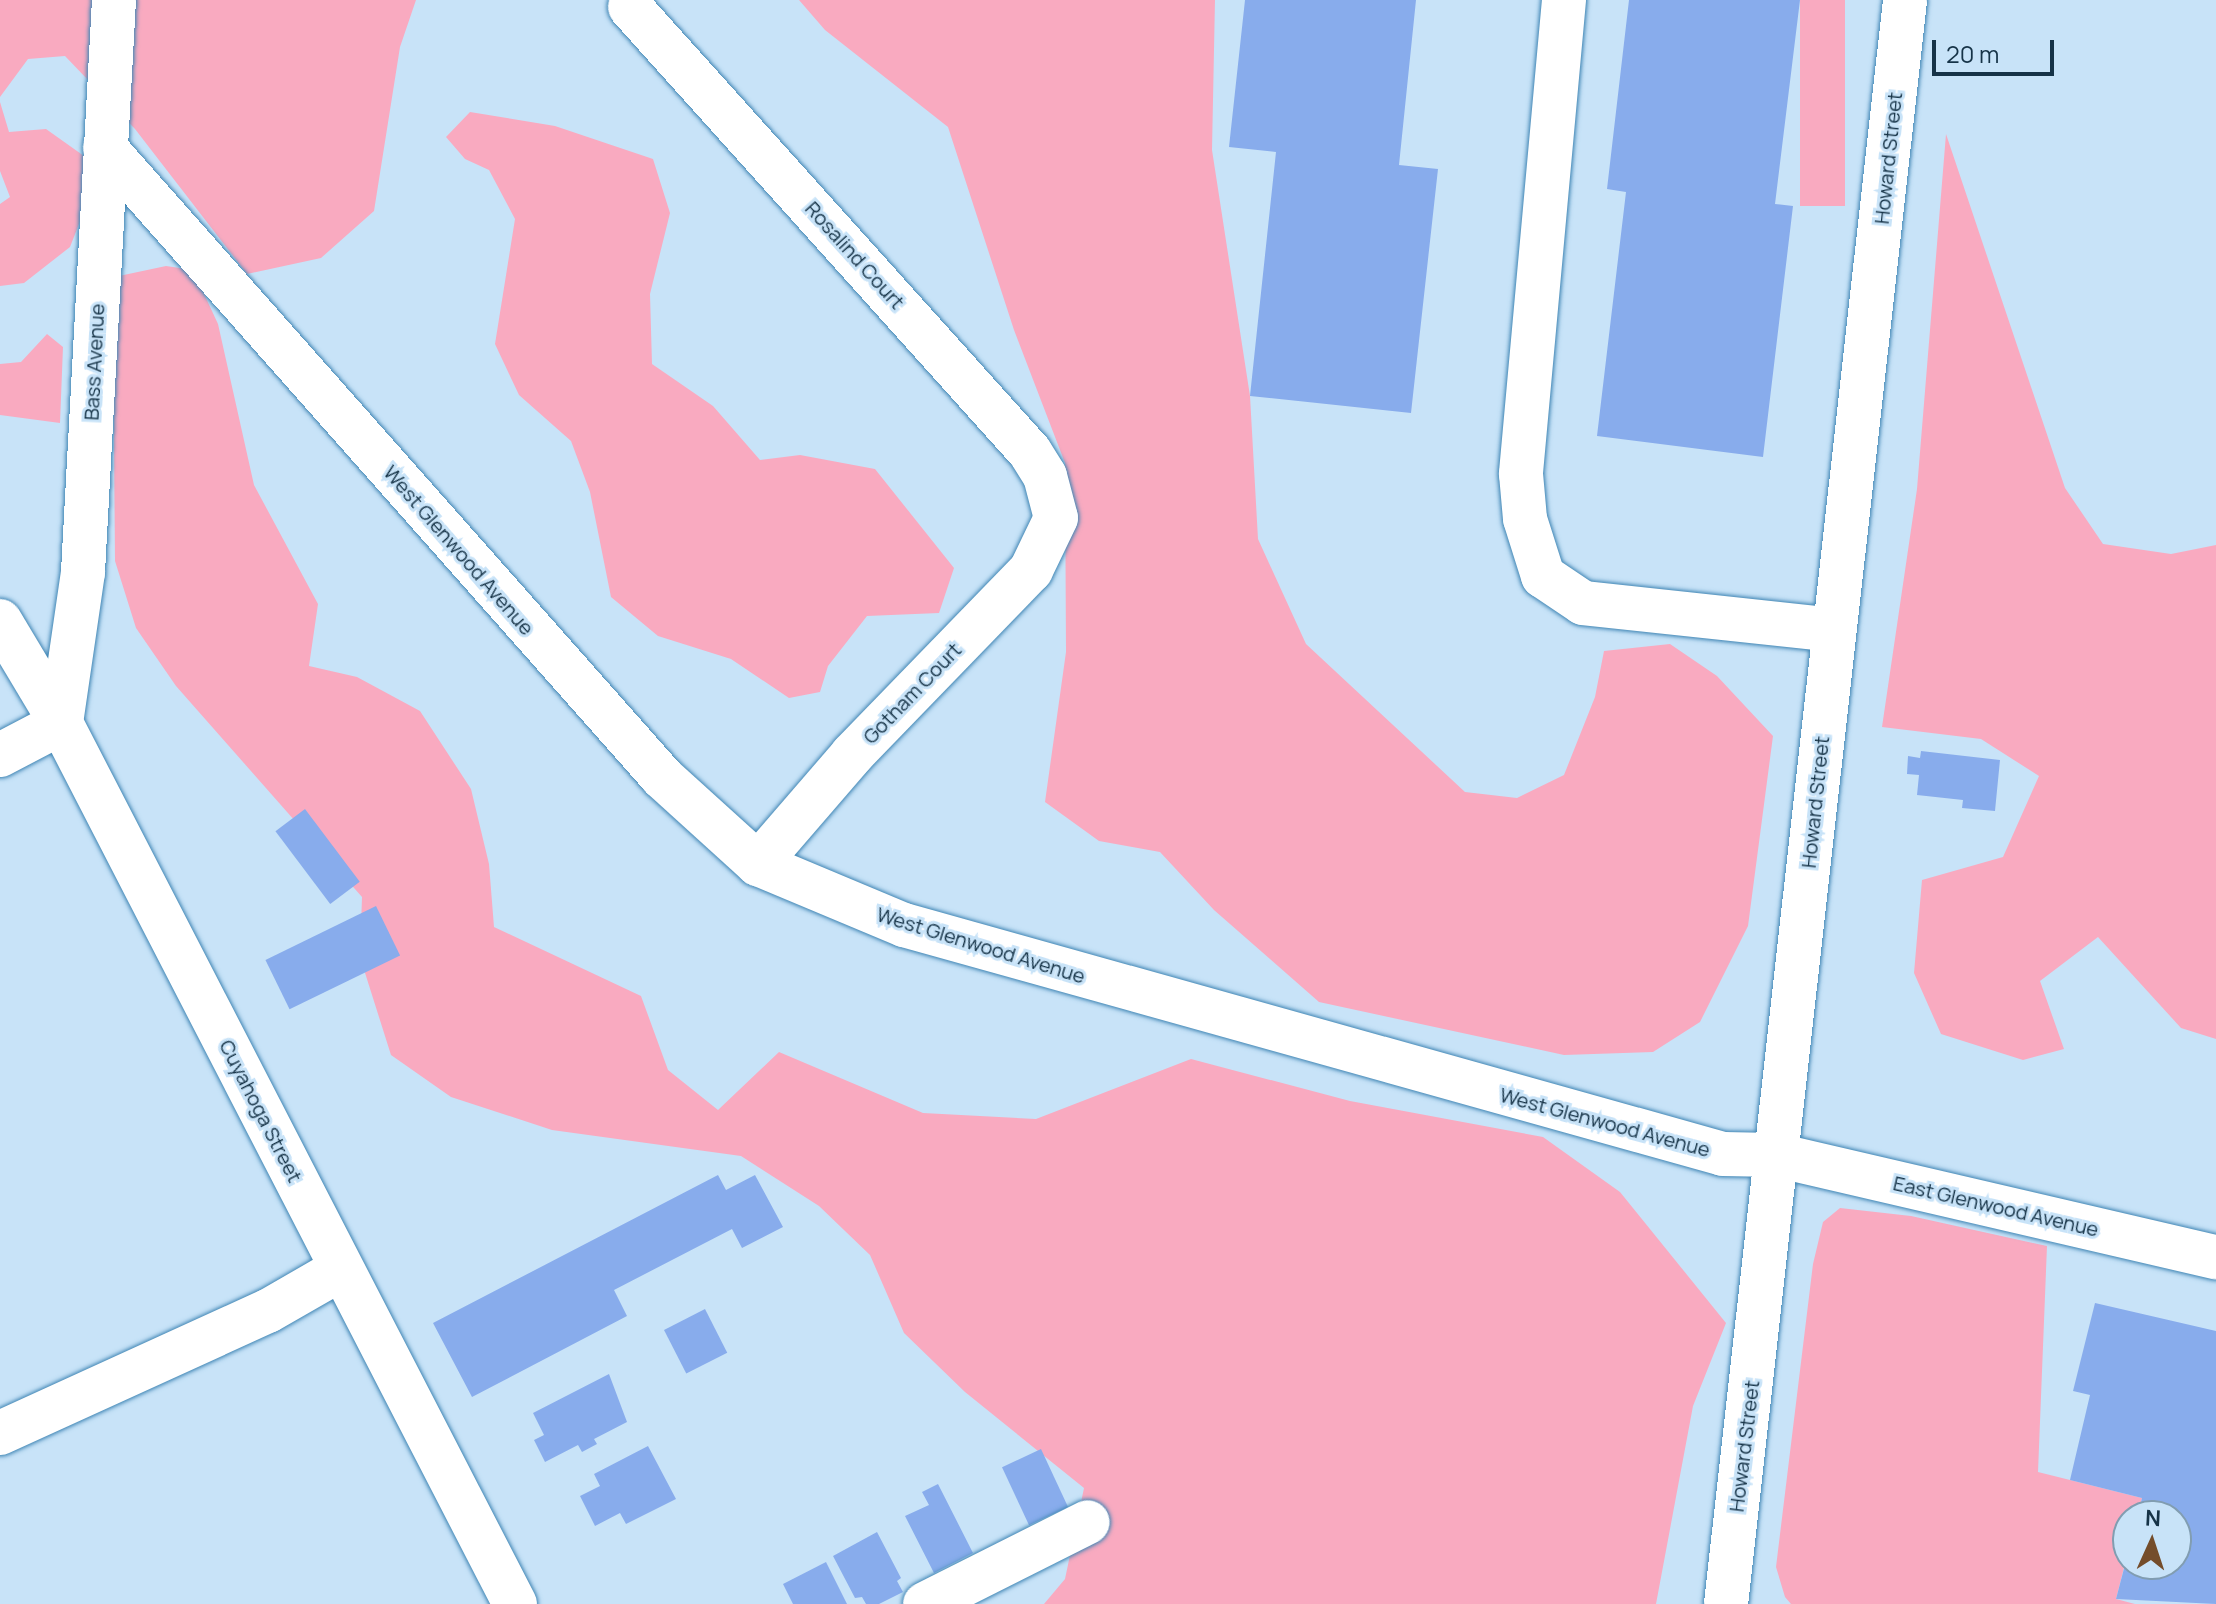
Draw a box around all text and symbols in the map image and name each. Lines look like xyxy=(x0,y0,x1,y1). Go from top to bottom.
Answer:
scale bar xyxy=(1936,24,2058,74)
text: 20 m xyxy=(1946,37,1999,70)
street label: Howard Street xyxy=(1869,91,1907,225)
street label: Rosalind Court xyxy=(801,196,909,314)
street label: Bass Avenue xyxy=(79,303,109,421)
street label: West Glenwood Avenue xyxy=(379,460,539,640)
street label: Gotham Court xyxy=(858,638,966,748)
street label: Howard Street xyxy=(1796,735,1834,869)
street label: West Glenwood Avenue xyxy=(874,902,1088,988)
street label: Cuyahoga Street xyxy=(215,1036,307,1186)
street label: West Glenwood Avenue xyxy=(1497,1082,1713,1162)
street label: East Glenwood Avenue xyxy=(1891,1171,2101,1241)
street label: Howard Street xyxy=(1724,1379,1764,1513)
north arrow xyxy=(2112,1500,2192,1580)
text: N xyxy=(2144,1503,2162,1533)

